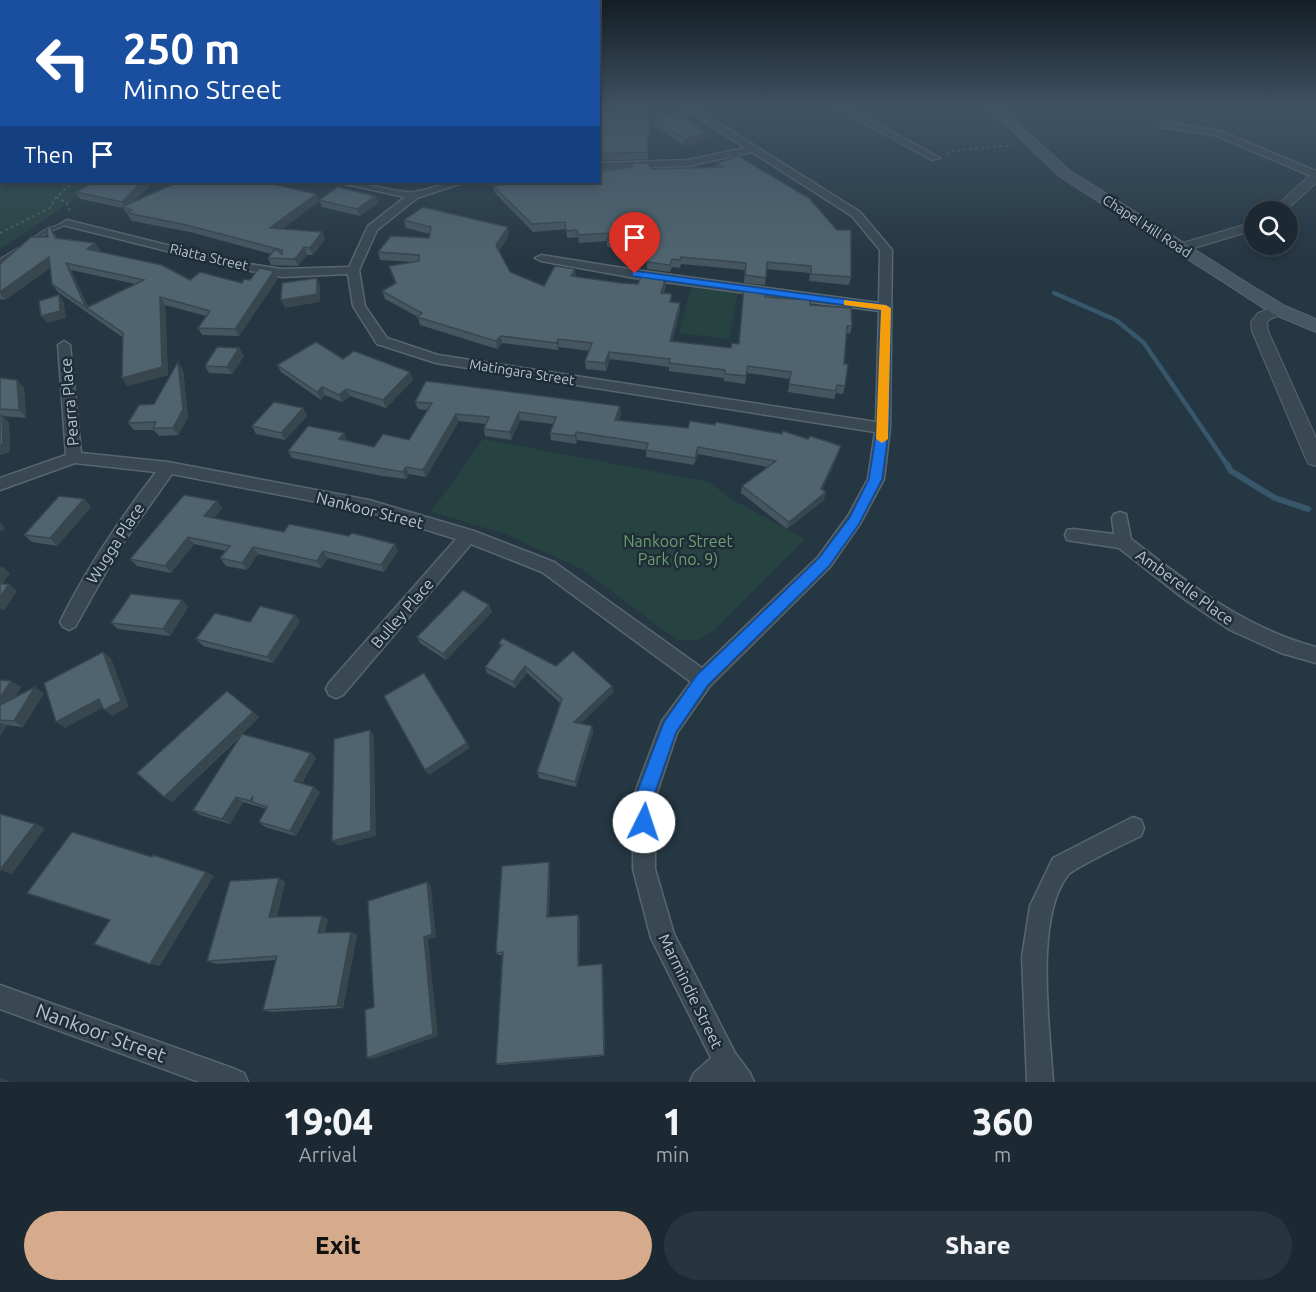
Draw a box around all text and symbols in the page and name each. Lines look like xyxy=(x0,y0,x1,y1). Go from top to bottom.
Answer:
icon: left xyxy=(24,24,102,102)
text: 250 m xyxy=(123,25,240,72)
text: Minno Street xyxy=(123,74,281,104)
icon: arrive xyxy=(86,138,119,171)
text: Then xyxy=(24,142,74,167)
street label: Chapel Hill Road xyxy=(1100,191,1194,261)
map controls xyxy=(1244,201,1298,255)
button: search xyxy=(1244,201,1298,255)
pin xyxy=(609,212,660,274)
icon: arrive xyxy=(618,221,651,254)
street label: Riatta Street xyxy=(168,240,250,274)
street label: Matingara Street xyxy=(468,356,576,388)
street label: Pearra Place xyxy=(56,357,82,447)
street label: Nankoor Street xyxy=(315,488,426,532)
street label: Wugga Place xyxy=(82,499,148,587)
park label: Nankoor Street Park (no. 9) xyxy=(623,532,734,569)
street label: Amberelle Place xyxy=(1133,546,1237,628)
street label: Bulley Place xyxy=(367,575,437,651)
position arrow xyxy=(612,790,676,854)
street label: Marmindie Street xyxy=(655,931,727,1052)
street label: Nankoor Street xyxy=(33,998,170,1067)
text: 19:04 xyxy=(283,1101,373,1142)
text: 1 xyxy=(662,1101,683,1142)
text: 360 xyxy=(972,1101,1033,1142)
text: Arrival xyxy=(299,1143,357,1166)
text: min xyxy=(656,1143,689,1166)
text: m xyxy=(994,1143,1011,1166)
button: Exit xyxy=(24,1211,652,1280)
button: Share xyxy=(664,1211,1292,1280)

